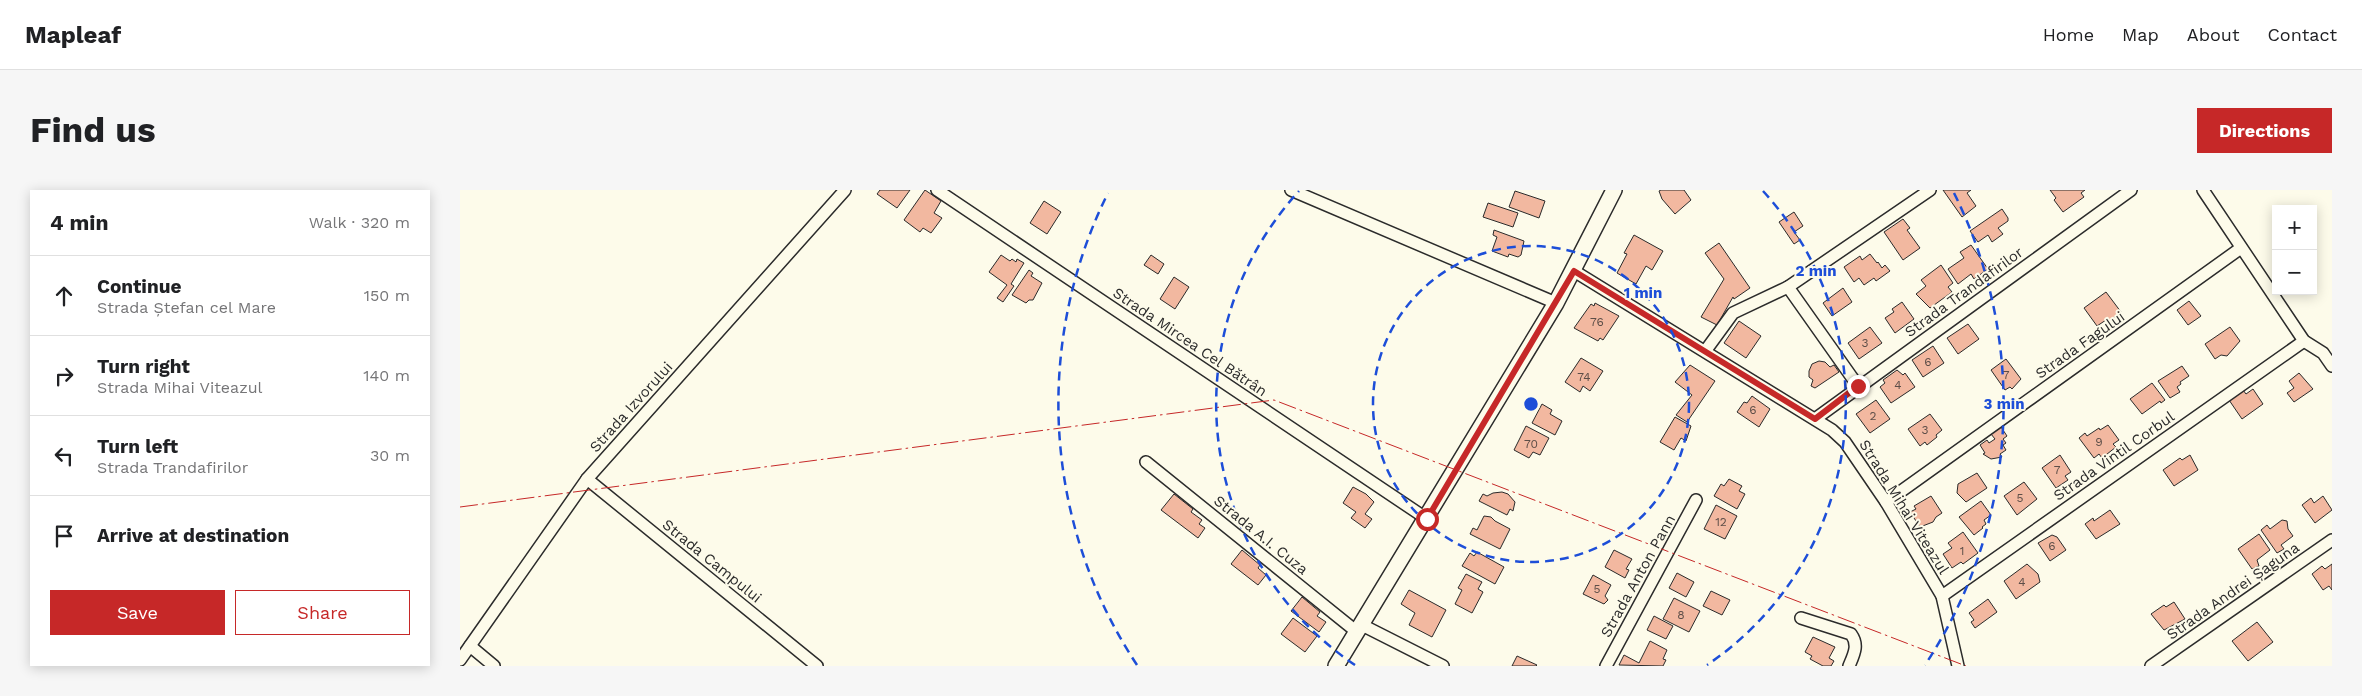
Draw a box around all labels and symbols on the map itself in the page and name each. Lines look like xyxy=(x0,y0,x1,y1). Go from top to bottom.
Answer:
street label: Strada Trandafirilor xyxy=(1901,243,2027,341)
text: 2 min xyxy=(1795,262,1837,280)
street label: Strada Mircea Cel Bătrân xyxy=(1110,284,1270,400)
text: 1 min xyxy=(1624,284,1662,302)
street label: Strada Fagului xyxy=(2032,308,2128,382)
house number: 76 xyxy=(1590,315,1604,329)
house number: 3 xyxy=(1862,336,1869,350)
house number: 6 xyxy=(1924,355,1932,369)
street label: Strada Izvorului xyxy=(586,358,676,456)
house number: 7 xyxy=(2003,368,2010,382)
house number: 74 xyxy=(1577,370,1591,384)
route end xyxy=(1847,375,1870,398)
house number: 4 xyxy=(1894,378,1902,392)
centre of rings xyxy=(1522,395,1540,413)
text: 3 min xyxy=(1984,395,2024,413)
house number: 6 xyxy=(1749,403,1757,417)
street label: Strada Vintil Corbul xyxy=(2050,407,2178,505)
house number: 2 xyxy=(1870,409,1877,423)
house number: 3 xyxy=(1922,423,1929,437)
house number: 9 xyxy=(2095,435,2103,449)
street label: Strada Mihai Viteazul xyxy=(1855,436,1953,578)
house number: 70 xyxy=(1524,437,1538,451)
house number: 7 xyxy=(2054,463,2061,477)
house number: 5 xyxy=(2017,491,2024,505)
street label: Strada A.I. Cuza xyxy=(1210,492,1312,579)
route start xyxy=(1416,508,1439,531)
street label: Strada Anton Pann xyxy=(1597,512,1679,640)
street label: Strada Campului xyxy=(659,515,765,607)
house number: 12 xyxy=(1715,515,1727,529)
street label: Strada Andrei Șaguna xyxy=(2163,538,2303,644)
house number: 6 xyxy=(2048,539,2056,553)
house number: 1 xyxy=(1960,544,1964,558)
house number: 4 xyxy=(2018,575,2026,589)
house number: 5 xyxy=(1594,582,1601,596)
house number: 8 xyxy=(1677,608,1685,622)

